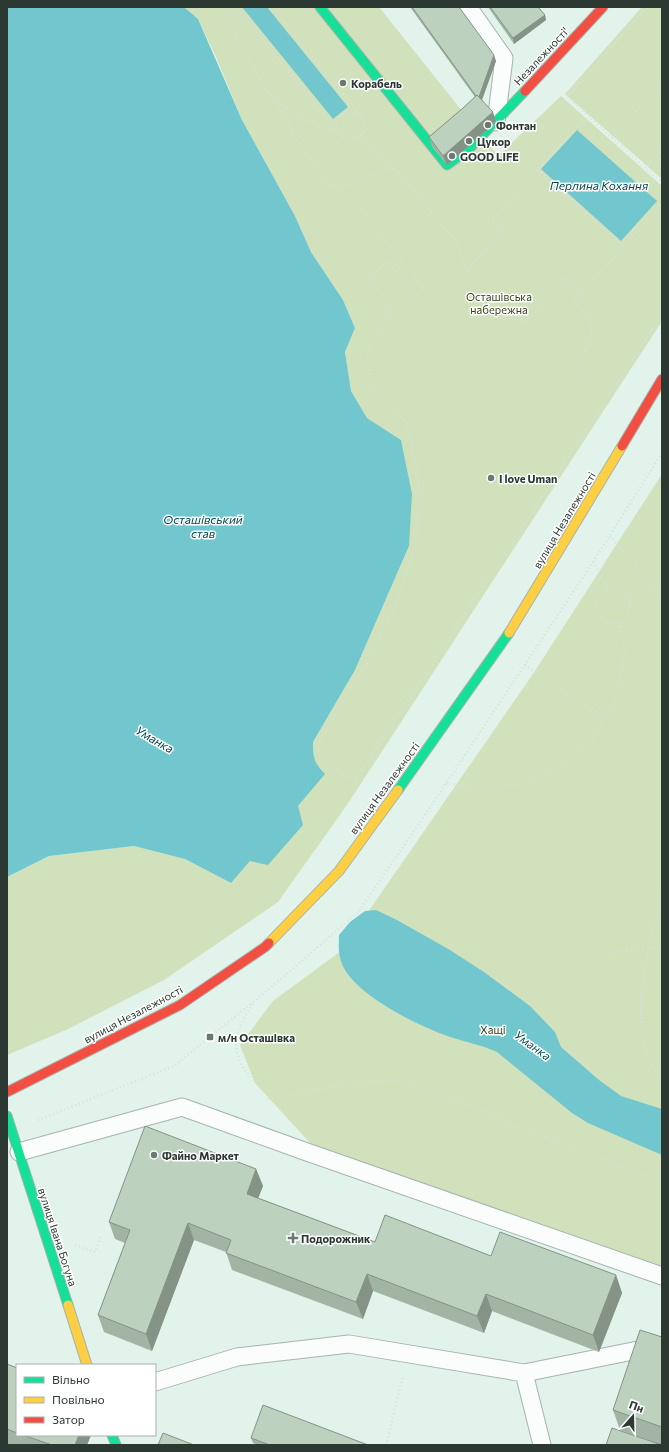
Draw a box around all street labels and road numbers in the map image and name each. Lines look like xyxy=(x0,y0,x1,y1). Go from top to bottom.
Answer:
street label: Незалежності' xyxy=(511,24,571,88)
street label: вулиця Незалежності xyxy=(530,469,598,571)
street label: вулиця Незалежності xyxy=(346,739,422,836)
street label: вулиця Незалежності xyxy=(81,982,185,1046)
street label: вулиця Івана Богуна xyxy=(36,1186,80,1288)

